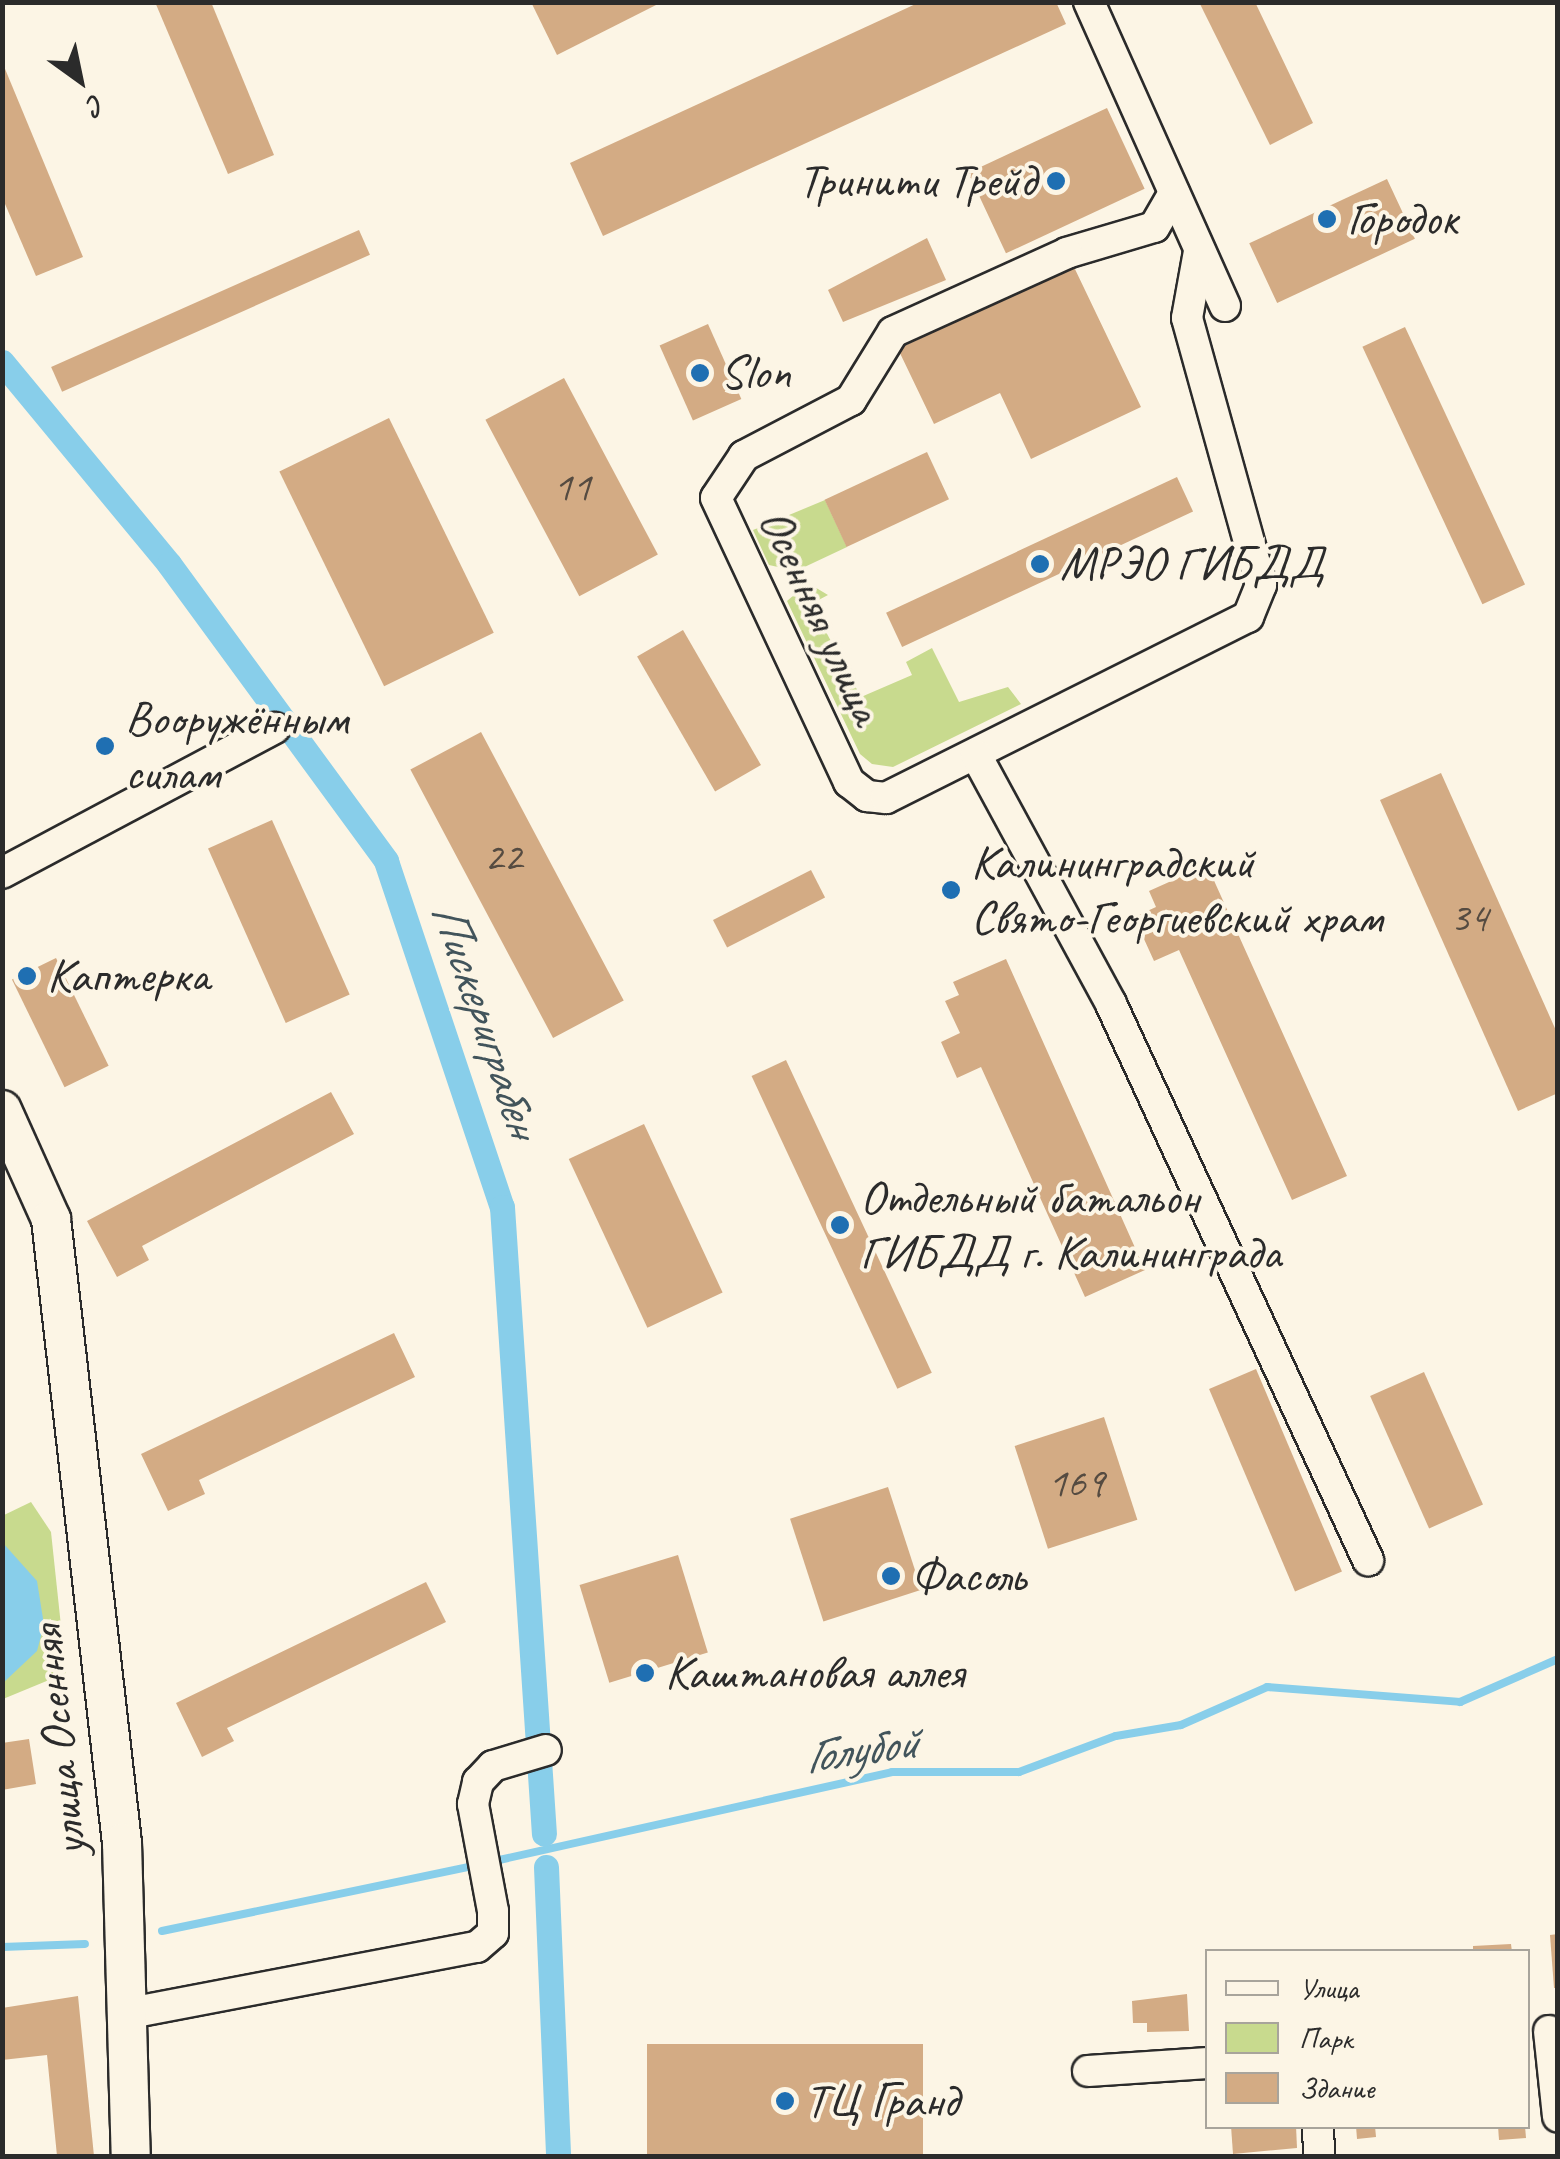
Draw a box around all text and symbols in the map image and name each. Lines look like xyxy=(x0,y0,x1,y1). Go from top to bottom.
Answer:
north arrow xyxy=(30,30,130,130)
text: С xyxy=(81,87,112,124)
place label: Тринити Трейд xyxy=(798,152,1036,210)
marker: Тринити Трейд xyxy=(1045,170,1067,192)
place label: Городок xyxy=(1347,190,1458,248)
marker: Городок xyxy=(1316,208,1338,230)
place label: Slon xyxy=(720,344,791,402)
marker: Slon xyxy=(689,362,711,384)
house number: 11 xyxy=(553,462,591,512)
street label: Осенняя улица xyxy=(746,499,896,733)
place label: МРЭО ГИБДД xyxy=(1060,535,1324,593)
marker: МРЭО ГИБДД xyxy=(1029,553,1051,575)
place label: Вооружённым силам xyxy=(125,689,348,802)
marker: Вооружённым силам xyxy=(94,735,116,757)
house number: 22 xyxy=(484,832,522,882)
place label: Калининградский Свято-Георгиевский храм xyxy=(971,833,1382,946)
marker: Калининградский Свято-Георгиевский храм xyxy=(940,879,962,901)
house number: 34 xyxy=(1450,893,1488,943)
water label: Пискериграбен xyxy=(418,894,554,1144)
place label: Каптерка xyxy=(47,947,209,1005)
marker: Каптерка xyxy=(16,965,38,987)
place label: Отдельный батальон ГИБДД г. Калининграда xyxy=(860,1168,1281,1281)
marker: Отдельный батальон ГИБДД г. Калининграда xyxy=(829,1214,851,1236)
house number: 169 xyxy=(1048,1458,1104,1508)
place label: Фасоль xyxy=(911,1547,1025,1605)
marker: Фасоль xyxy=(880,1565,902,1587)
street label: улица Осенняя xyxy=(17,1623,99,1859)
place label: Каштановая аллея xyxy=(665,1644,969,1702)
marker: Каштановая аллея xyxy=(634,1662,656,1684)
water label: Голубой xyxy=(800,1711,920,1787)
legend xyxy=(1205,1949,1530,2129)
text: Улица xyxy=(1299,1969,1358,2007)
text: Парк xyxy=(1299,2019,1353,2057)
text: Здание xyxy=(1299,2069,1374,2107)
place label: ТЦ Гранд xyxy=(805,2072,957,2130)
marker: ТЦ Гранд xyxy=(774,2090,796,2112)

